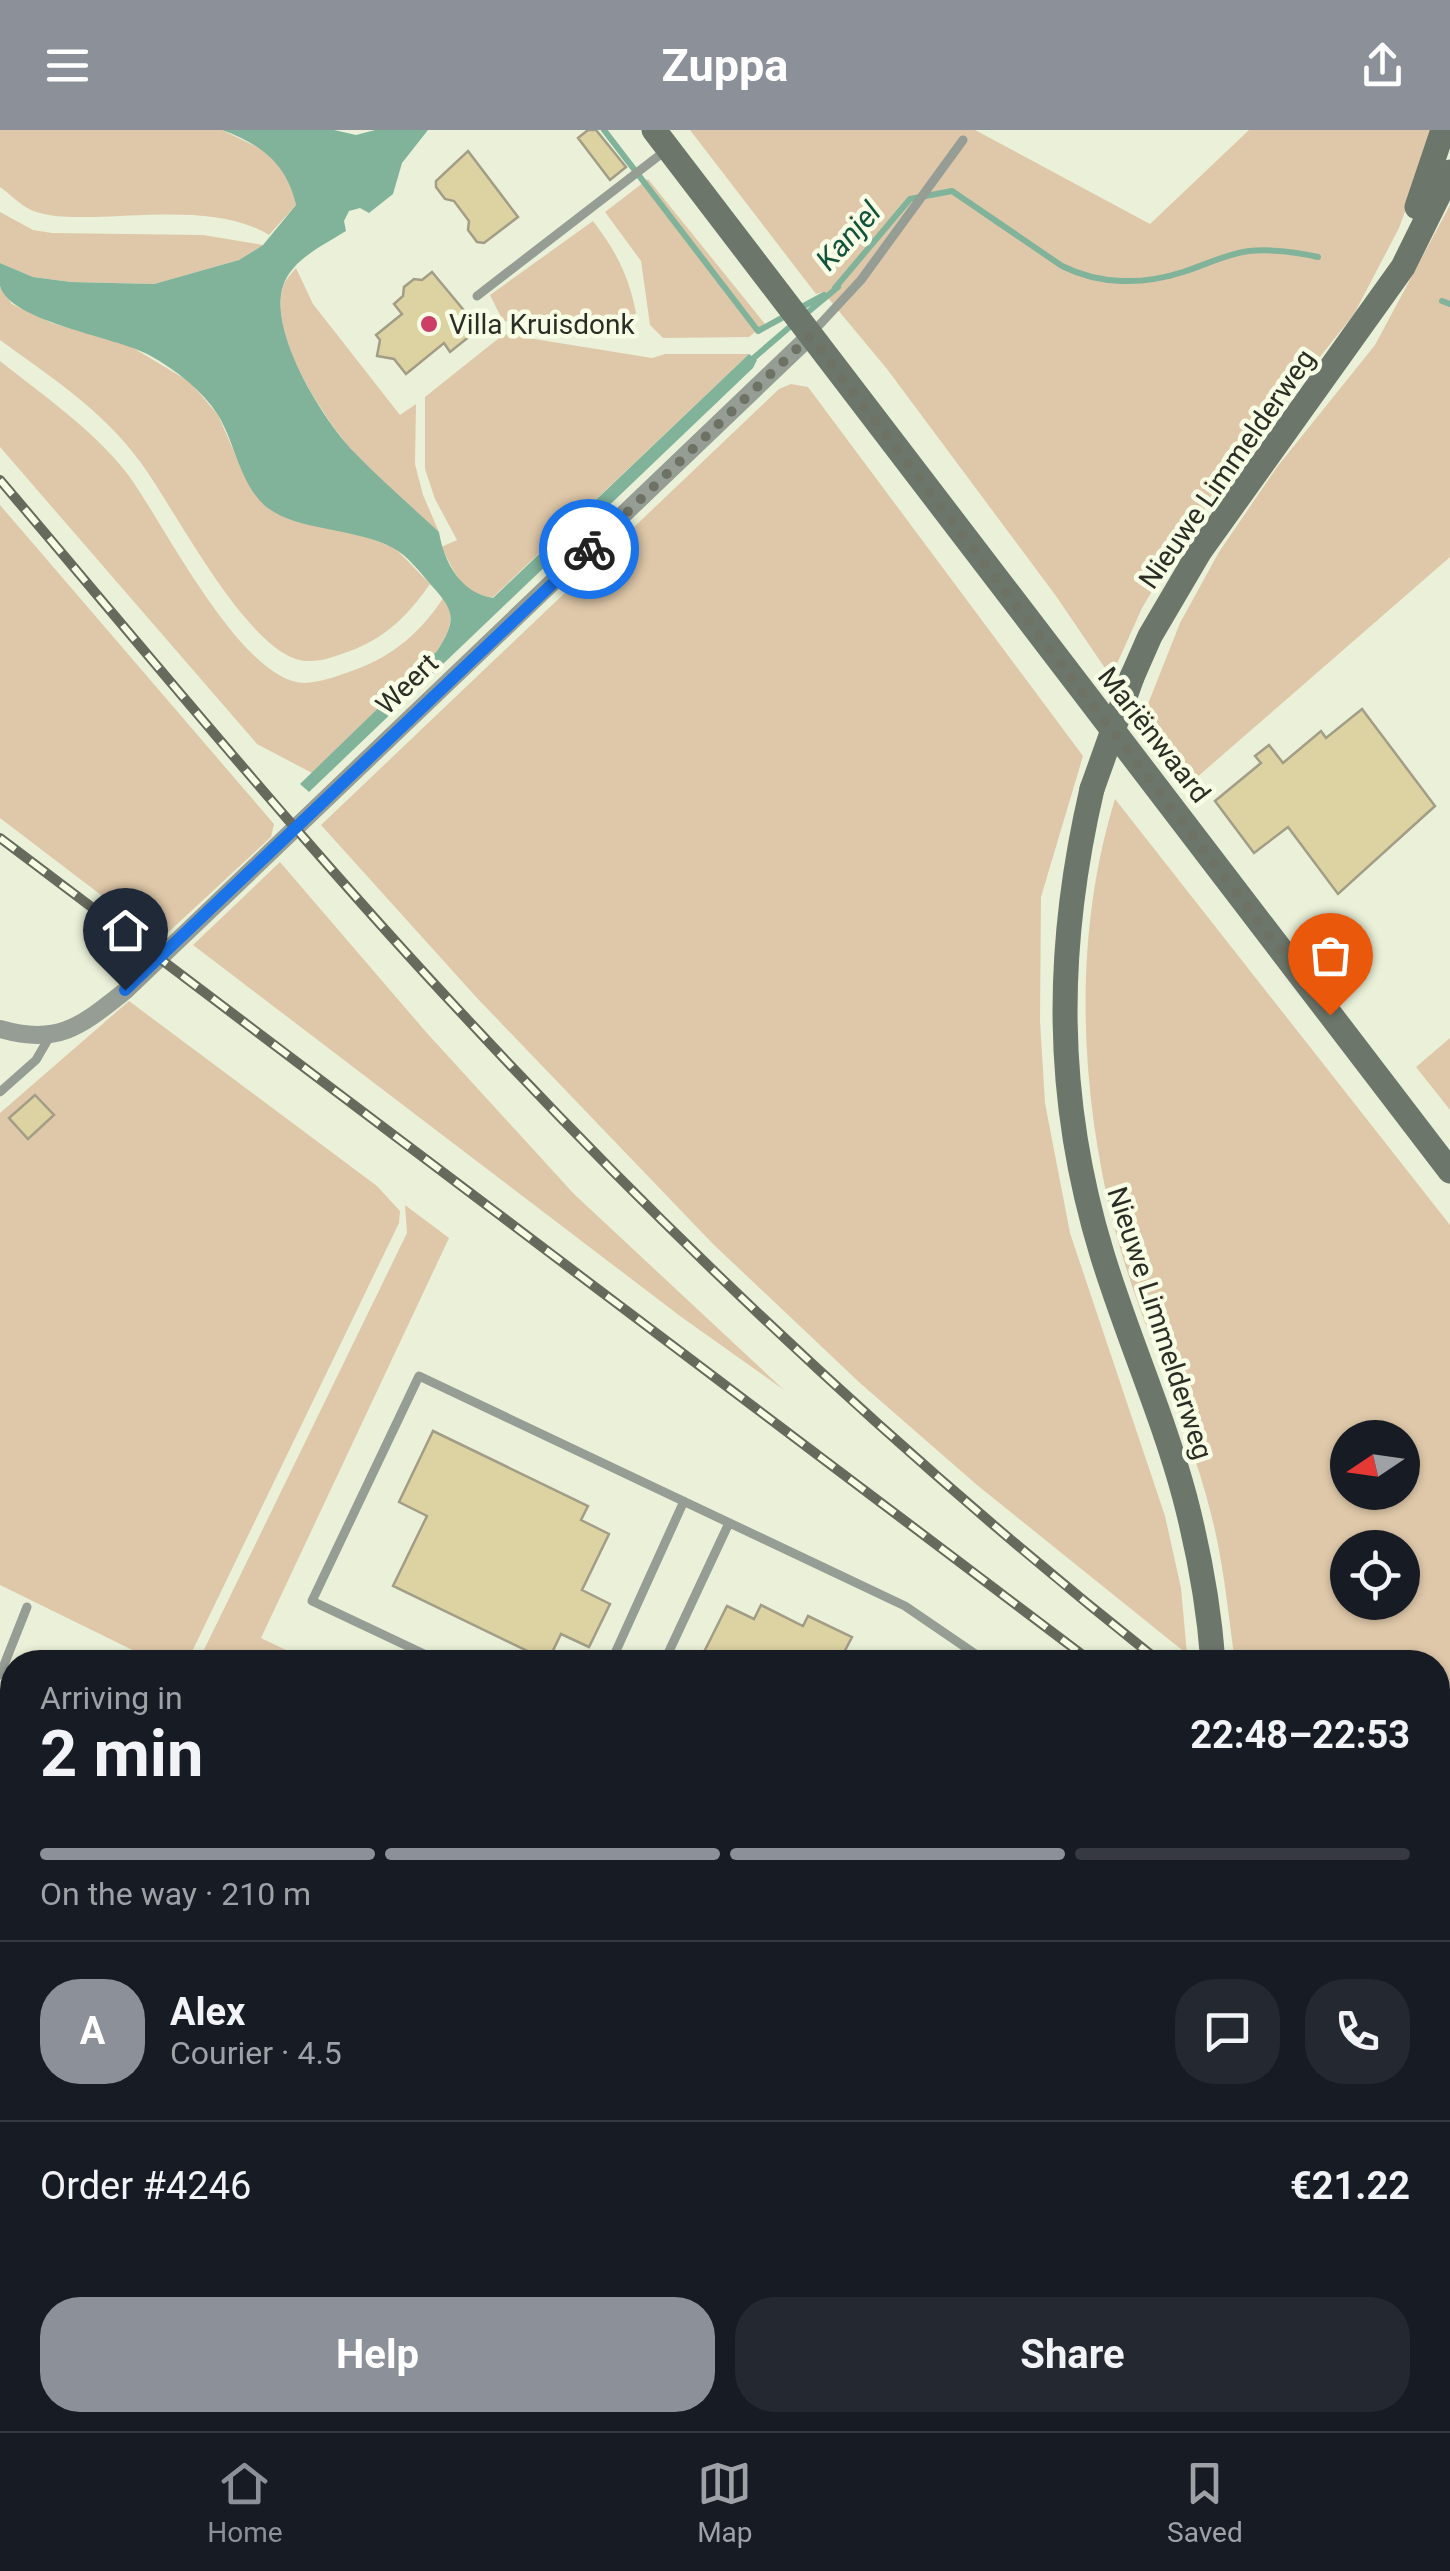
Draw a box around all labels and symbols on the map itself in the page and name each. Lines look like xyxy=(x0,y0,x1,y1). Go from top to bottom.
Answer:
water label: Kanjel xyxy=(808,194,888,277)
place label: Villa Kruisdonk xyxy=(449,308,635,341)
marker: Villa Kruisdonk xyxy=(418,313,440,335)
street label: Nieuwe Limmelderweg xyxy=(1132,343,1322,595)
courier xyxy=(539,499,639,599)
street label: Weert xyxy=(369,647,445,721)
street label: Mariënwaard xyxy=(1091,661,1217,809)
pin xyxy=(83,888,168,991)
pin xyxy=(1288,913,1373,1016)
street label: Nieuwe Limmelderweg xyxy=(1100,1183,1220,1463)
north arrow xyxy=(1330,1420,1420,1510)

